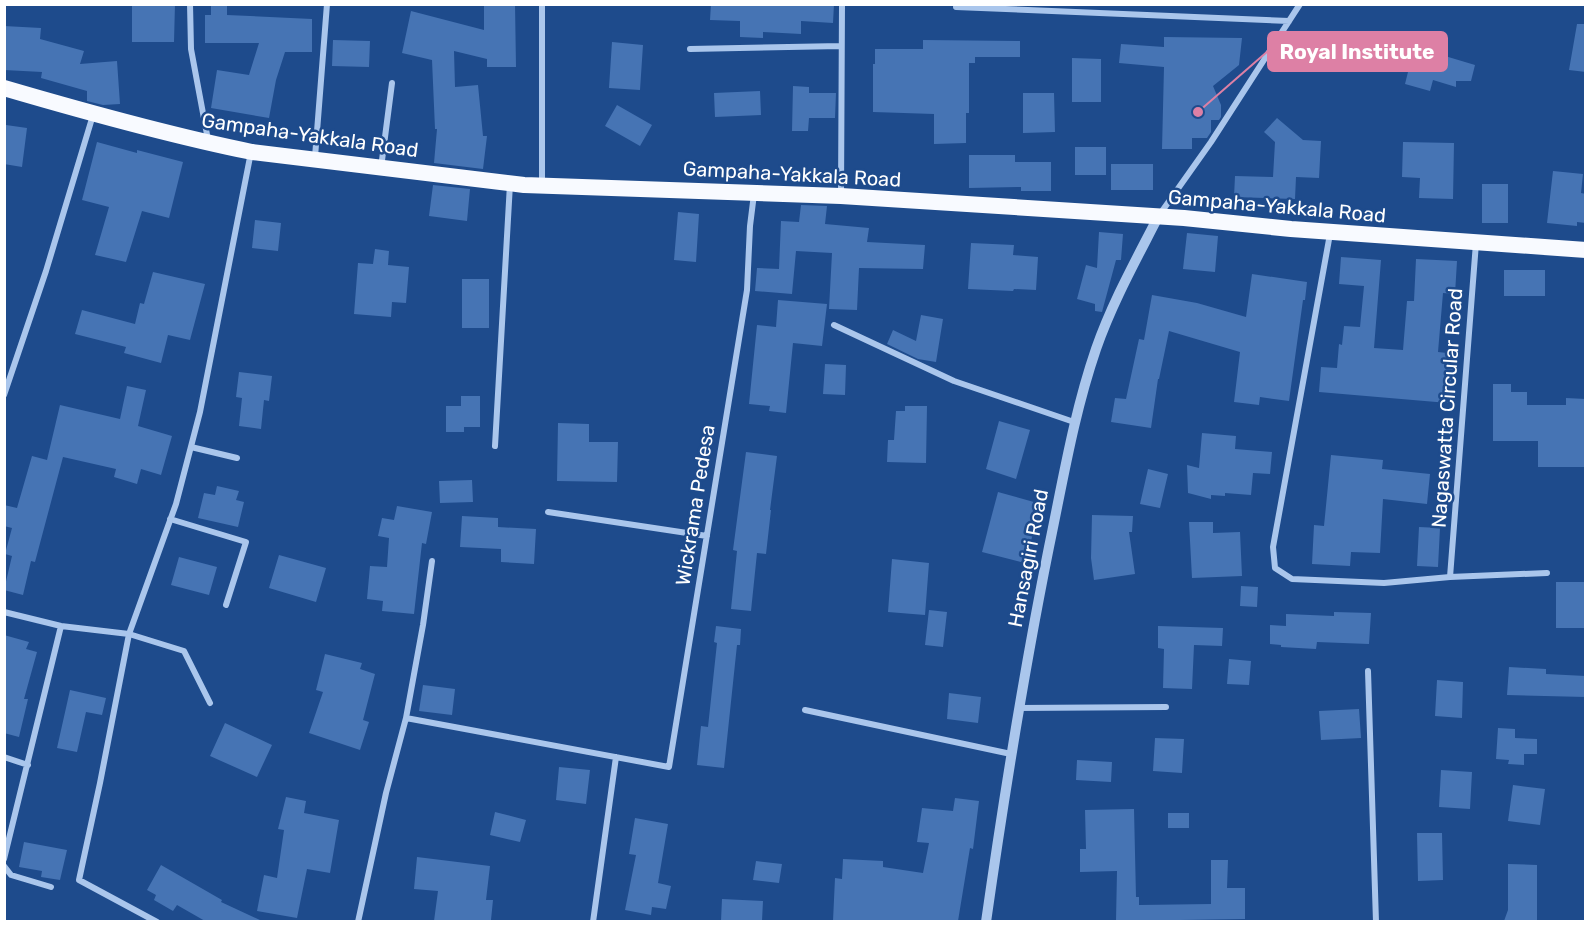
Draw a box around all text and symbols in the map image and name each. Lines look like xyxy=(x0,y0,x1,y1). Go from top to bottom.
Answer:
callout: Royal Institute xyxy=(1268,32,1447,71)
text: Royal Institute xyxy=(1280,39,1434,64)
street label: Gampaha-Yakkala Road xyxy=(200,108,420,162)
street label: Gampaha-Yakkala Road xyxy=(682,156,902,192)
street label: Gampaha-Yakkala Road xyxy=(1167,185,1387,227)
street label: Nagaswatta Circular Road xyxy=(1427,287,1467,529)
street label: Wickrama Pedesa xyxy=(670,423,720,587)
street label: Hansagiri Road xyxy=(1003,487,1053,629)

